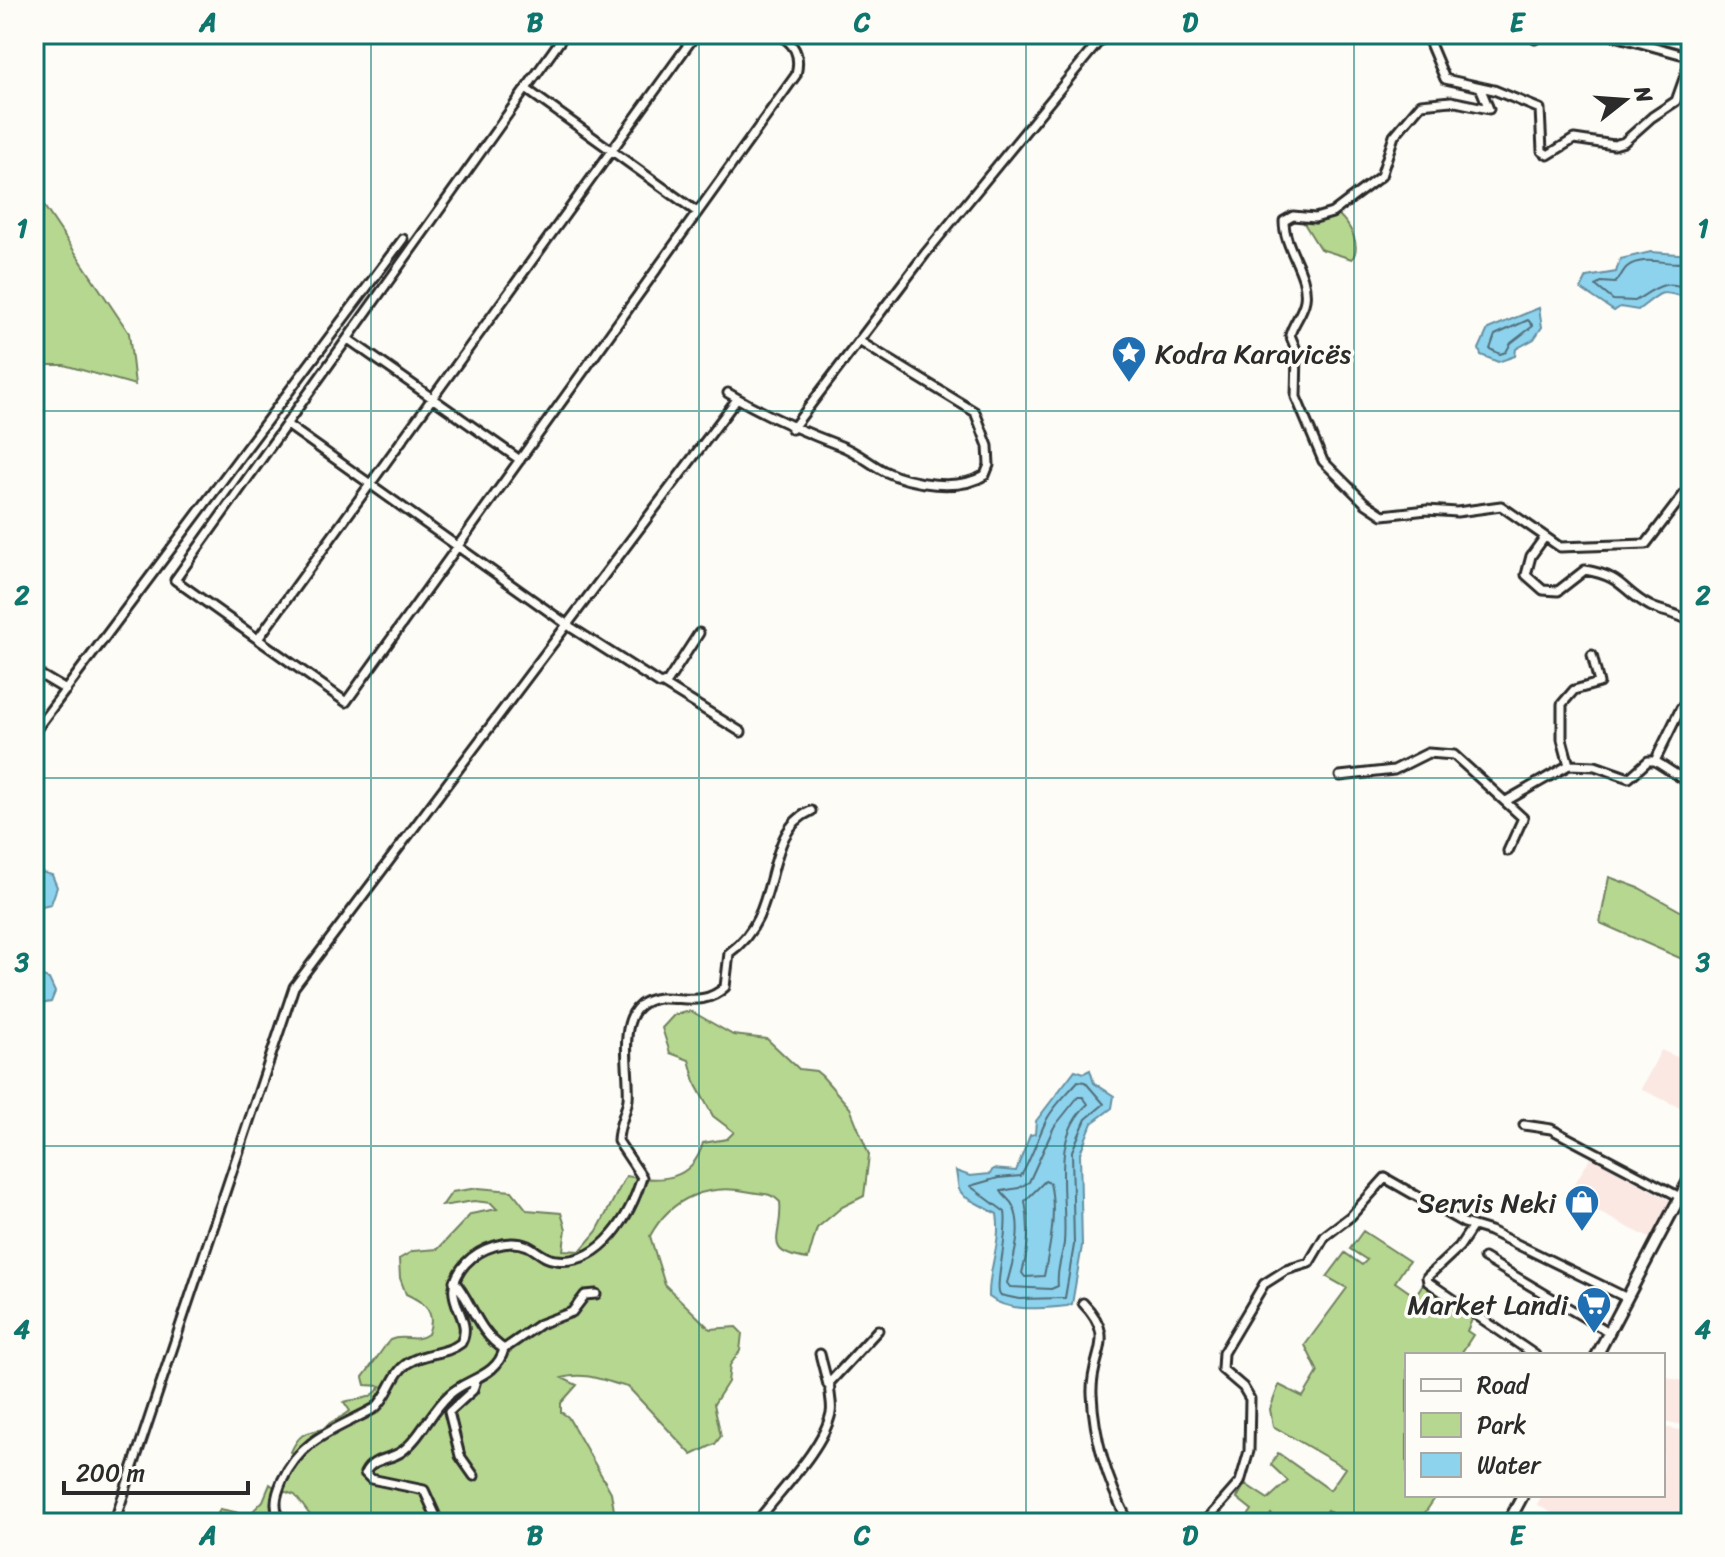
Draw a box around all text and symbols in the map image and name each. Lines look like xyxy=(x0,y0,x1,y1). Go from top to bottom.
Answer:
text: A xyxy=(198,0,217,45)
text: B xyxy=(527,0,544,45)
text: C xyxy=(853,0,871,45)
text: D xyxy=(1182,0,1198,45)
text: E xyxy=(1510,0,1527,45)
north arrow xyxy=(1585,60,1665,140)
text: N xyxy=(1622,80,1665,108)
text: 1 xyxy=(16,205,28,251)
text: 1 xyxy=(1697,205,1709,251)
place label: Kodra Karavicës xyxy=(1155,329,1352,378)
place icon: Kodra Karavicës xyxy=(1110,334,1148,384)
text: 2 xyxy=(13,572,30,618)
text: 2 xyxy=(1694,572,1711,618)
text: 3 xyxy=(14,939,30,985)
text: 3 xyxy=(1695,939,1711,985)
place label: Servis Neki xyxy=(1418,1178,1557,1227)
shop icon: Servis Neki xyxy=(1563,1183,1601,1233)
place label: Market Landi xyxy=(1407,1280,1569,1329)
supermarket icon: Market Landi xyxy=(1575,1285,1613,1335)
text: 4 xyxy=(14,1306,30,1352)
text: 4 xyxy=(1695,1306,1711,1352)
legend xyxy=(1405,1353,1665,1497)
text: Road xyxy=(1477,1364,1531,1406)
text: Park xyxy=(1477,1404,1526,1446)
text: Water xyxy=(1477,1444,1542,1486)
scale bar xyxy=(64,1445,248,1495)
text: 200 m xyxy=(76,1452,145,1494)
text: A xyxy=(198,1512,217,1557)
text: B xyxy=(527,1512,544,1557)
text: C xyxy=(853,1512,871,1557)
text: D xyxy=(1182,1512,1198,1557)
text: E xyxy=(1510,1512,1527,1557)

